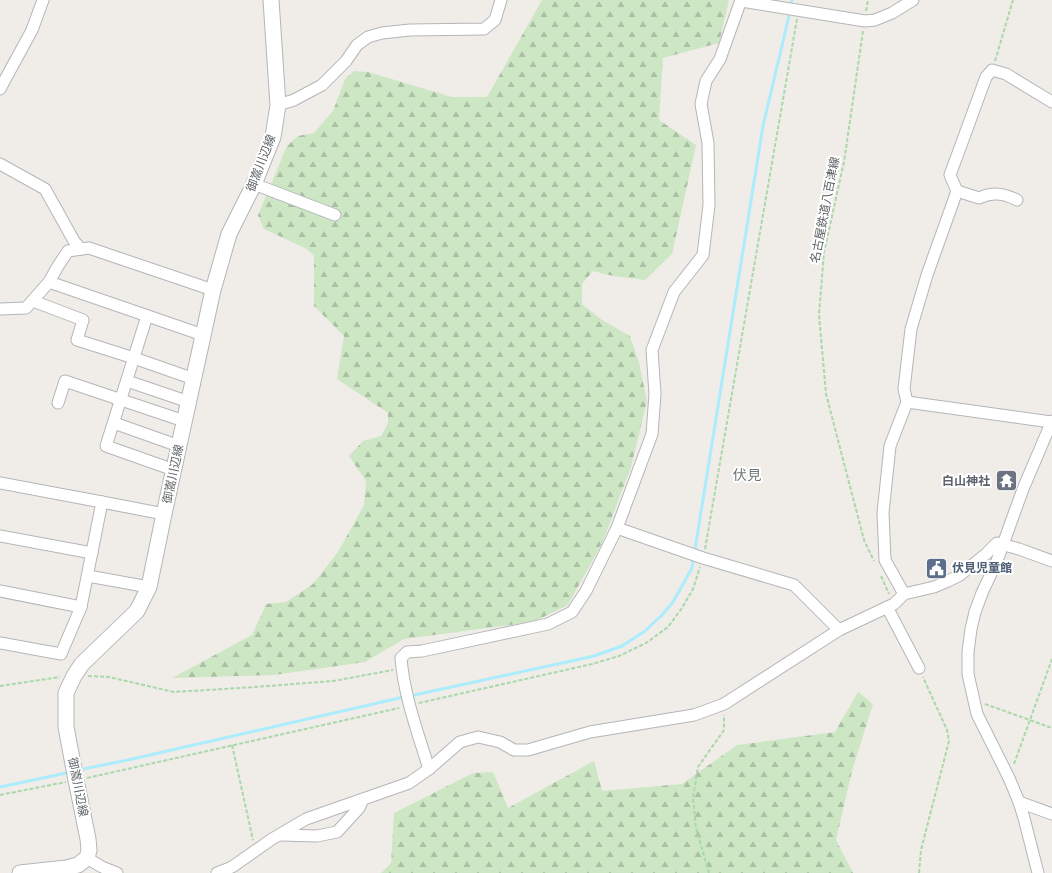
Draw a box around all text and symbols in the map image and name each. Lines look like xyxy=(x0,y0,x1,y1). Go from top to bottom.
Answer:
street label: 御嵩川辺線 xyxy=(244,132,278,194)
street label: 名古屋鉄道八百津線 xyxy=(808,156,842,264)
street label: 御嵩川辺線 xyxy=(160,443,186,505)
district label: 伏見 xyxy=(733,467,761,484)
temple icon: 白山神社 xyxy=(993,468,1019,494)
place label: 白山神社 xyxy=(942,474,990,488)
public building icon: 伏見児童館 xyxy=(924,555,950,581)
place label: 伏見児童館 xyxy=(952,561,1012,575)
street label: 御嵩川辺線 xyxy=(65,756,91,818)

